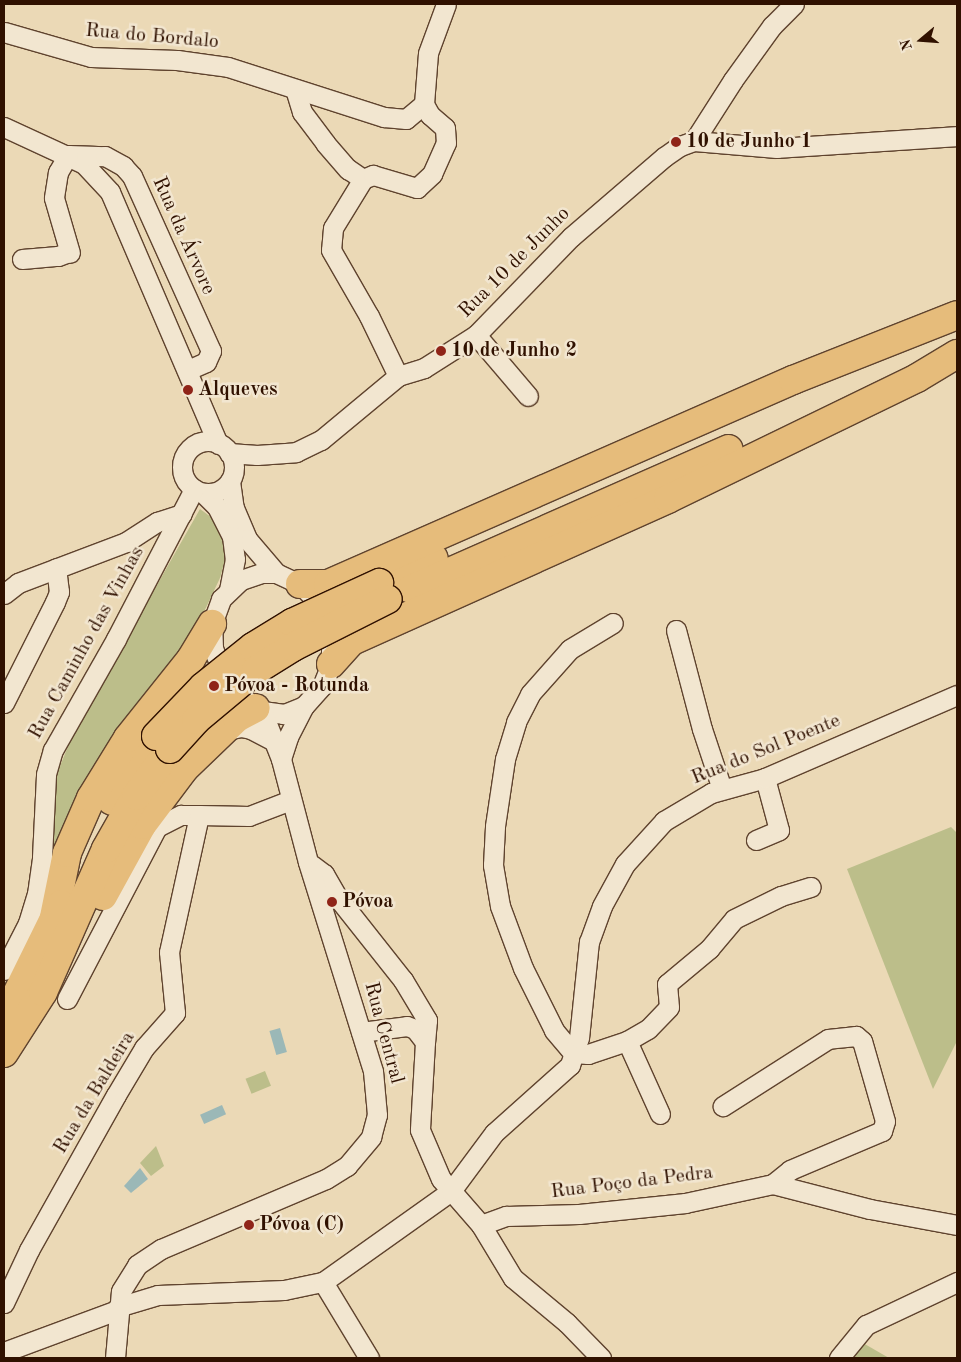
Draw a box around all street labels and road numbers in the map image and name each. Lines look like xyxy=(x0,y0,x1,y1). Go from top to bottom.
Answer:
street label: Rua do Bordalo xyxy=(84,19,220,55)
street label: Rua da Árvore xyxy=(146,173,220,299)
street label: Rua 10 de Junho xyxy=(454,202,576,324)
street label: Rua Caminho das Vinhas xyxy=(24,542,150,744)
street label: Rua do Sol Poente xyxy=(688,709,844,791)
street label: Rua Central xyxy=(358,979,408,1087)
street label: Rua da Baldeira xyxy=(49,1027,141,1159)
street label: Rua Poço da Pedra xyxy=(549,1161,715,1205)

